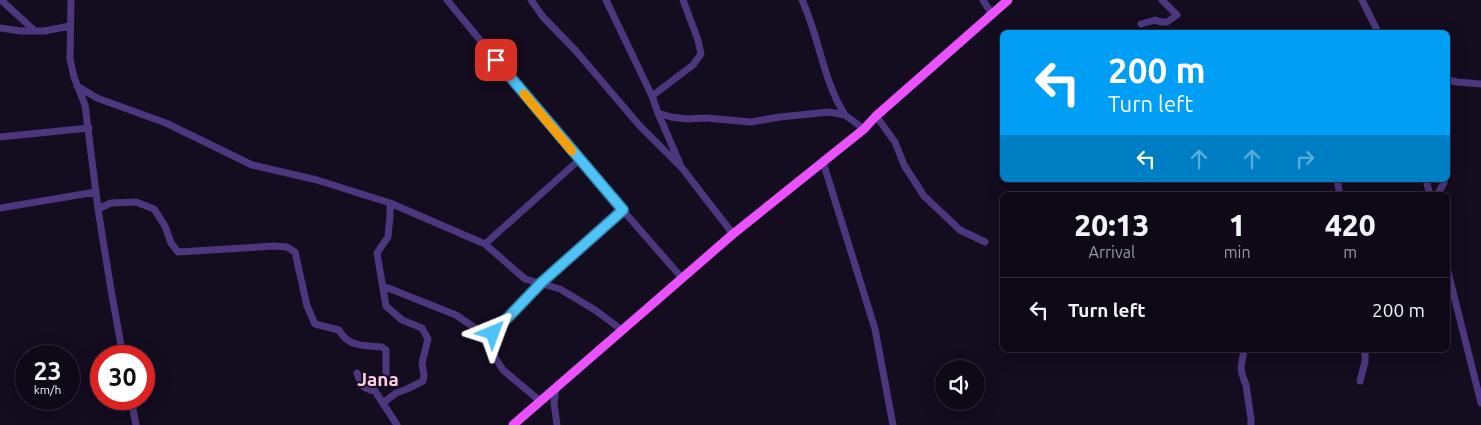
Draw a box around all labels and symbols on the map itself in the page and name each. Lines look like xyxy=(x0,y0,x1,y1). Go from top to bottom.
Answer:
pin xyxy=(475,39,517,81)
position arrow xyxy=(466,306,518,358)
speed limit sign: 30 xyxy=(90,345,155,410)
district label: Jana xyxy=(357,368,399,390)

